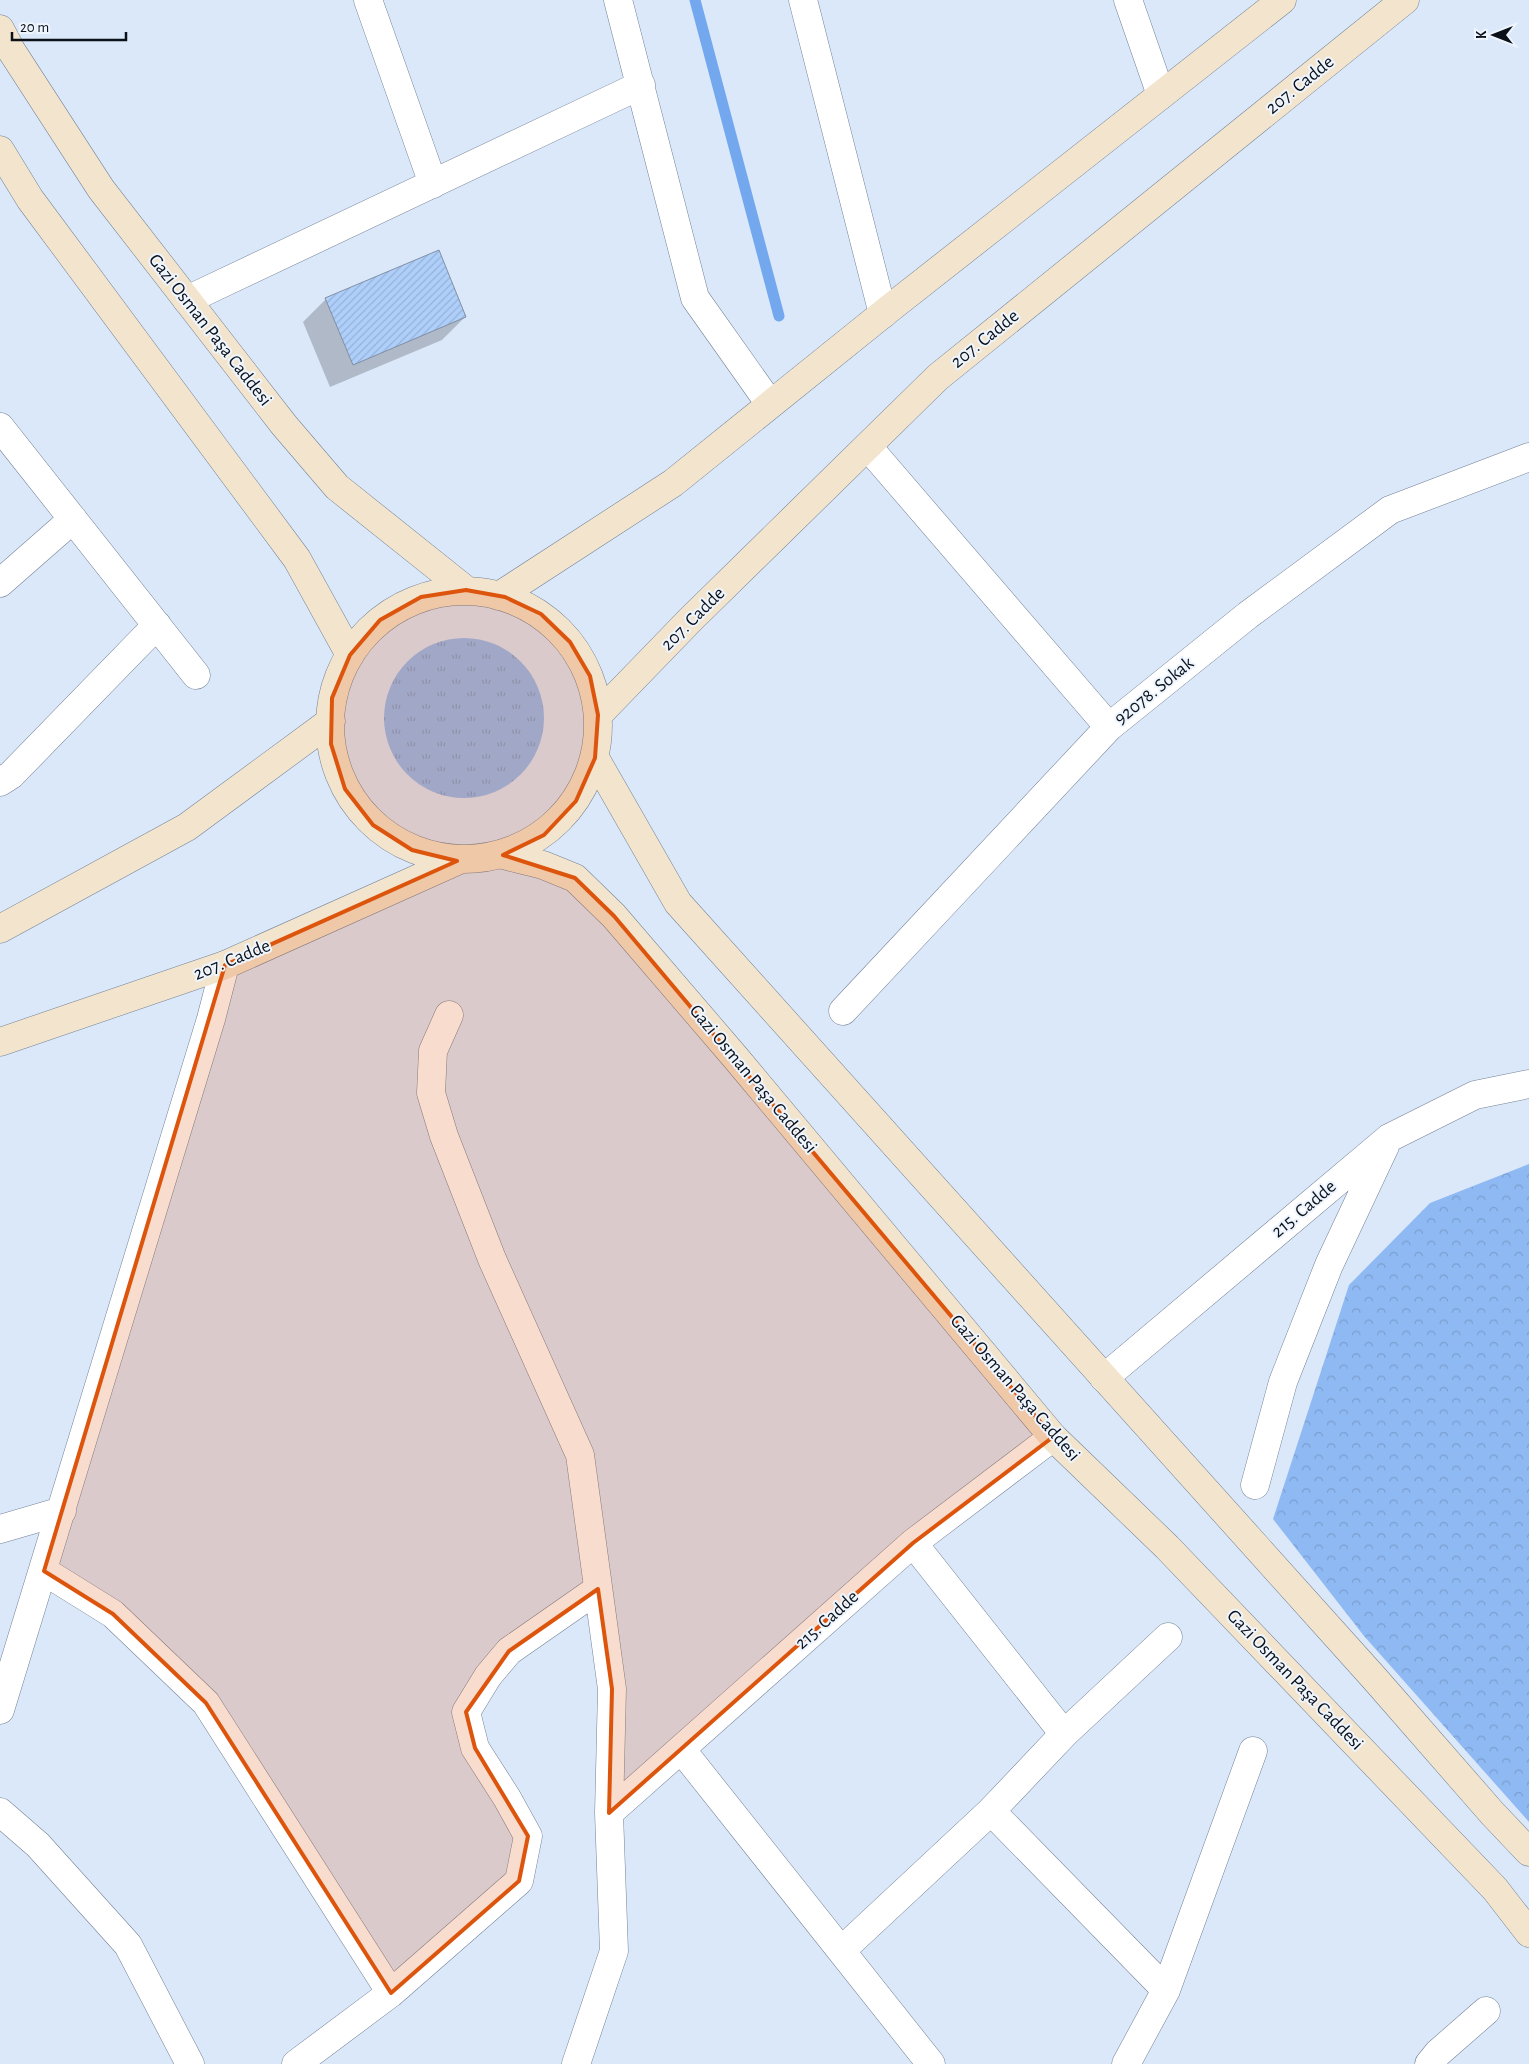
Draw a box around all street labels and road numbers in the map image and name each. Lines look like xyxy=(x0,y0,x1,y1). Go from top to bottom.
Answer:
street label: 207. Cadde xyxy=(1262,52,1338,118)
street label: Gazi Osman Paşa Caddesi xyxy=(145,250,275,410)
street label: 207. Cadde xyxy=(947,306,1023,372)
street label: 207. Cadde xyxy=(658,584,728,654)
street label: 92078. Sokak xyxy=(1111,653,1197,728)
street label: 207. Cadde xyxy=(191,936,273,984)
street label: Gazi Osman Paşa Caddesi xyxy=(686,1001,820,1157)
street label: 215. Cadde xyxy=(1268,1177,1340,1241)
street label: Gazi Osman Paşa Caddesi xyxy=(946,1311,1084,1465)
street label: 215. Cadde xyxy=(792,1587,862,1653)
street label: Gazi Osman Paşa Caddesi xyxy=(1223,1606,1367,1754)

